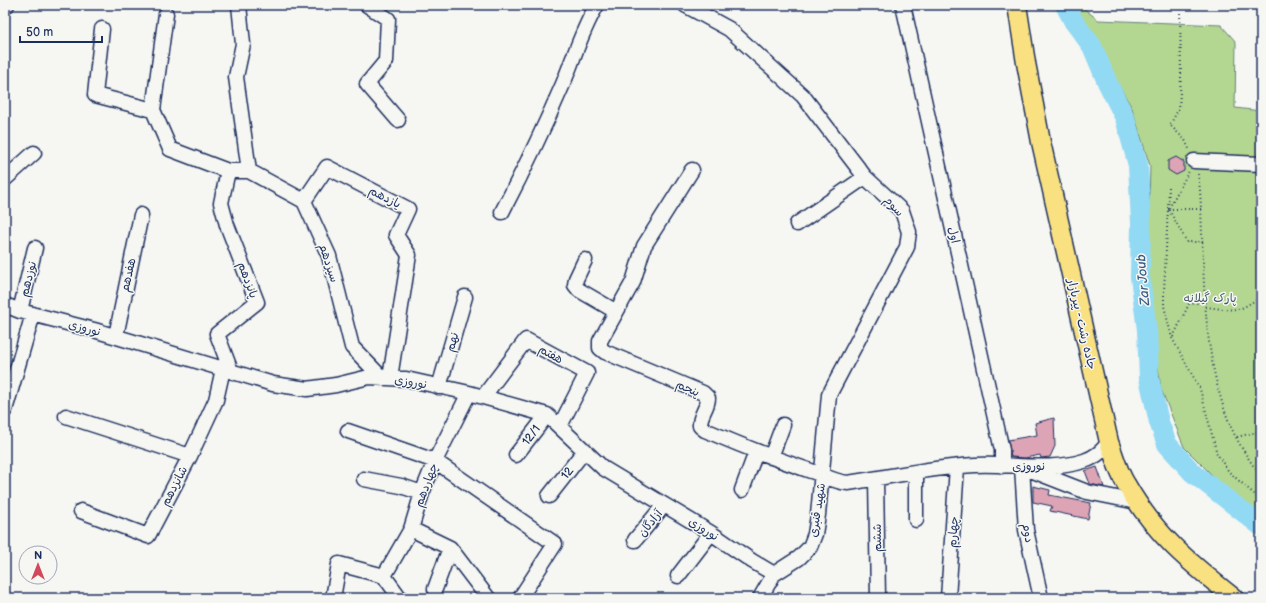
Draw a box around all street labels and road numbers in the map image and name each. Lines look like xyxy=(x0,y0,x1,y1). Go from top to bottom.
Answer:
street label: یازدهم xyxy=(366,183,403,213)
street label: سوم xyxy=(880,193,907,220)
street label: اول xyxy=(944,225,963,245)
street label: سیزدهم xyxy=(314,242,342,285)
street label: هفدهم xyxy=(118,256,140,294)
street label: نوزدهم xyxy=(17,260,41,299)
street label: پانزدهم xyxy=(233,260,261,301)
street label: جاده رشت - پیربازار xyxy=(1064,276,1099,371)
street label: نوروزی xyxy=(67,317,103,340)
street label: نهم xyxy=(443,331,463,354)
street label: هفتم xyxy=(535,342,566,368)
street label: نوروزی xyxy=(393,372,429,393)
street label: پنجم xyxy=(673,377,702,401)
street label: 12/1 xyxy=(519,422,544,449)
street label: نوروزی xyxy=(1012,459,1046,474)
street label: چهاردهم xyxy=(411,461,443,510)
street label: شانزدهم xyxy=(158,464,192,509)
street label: 12 xyxy=(558,464,577,483)
street label: شهید قنبری xyxy=(806,482,829,538)
street label: آزادگان xyxy=(635,506,667,540)
street label: نوروزی xyxy=(686,514,722,545)
street label: چهارم xyxy=(945,516,963,548)
street label: دوم xyxy=(1018,522,1036,544)
street label: ششم xyxy=(870,524,886,552)

